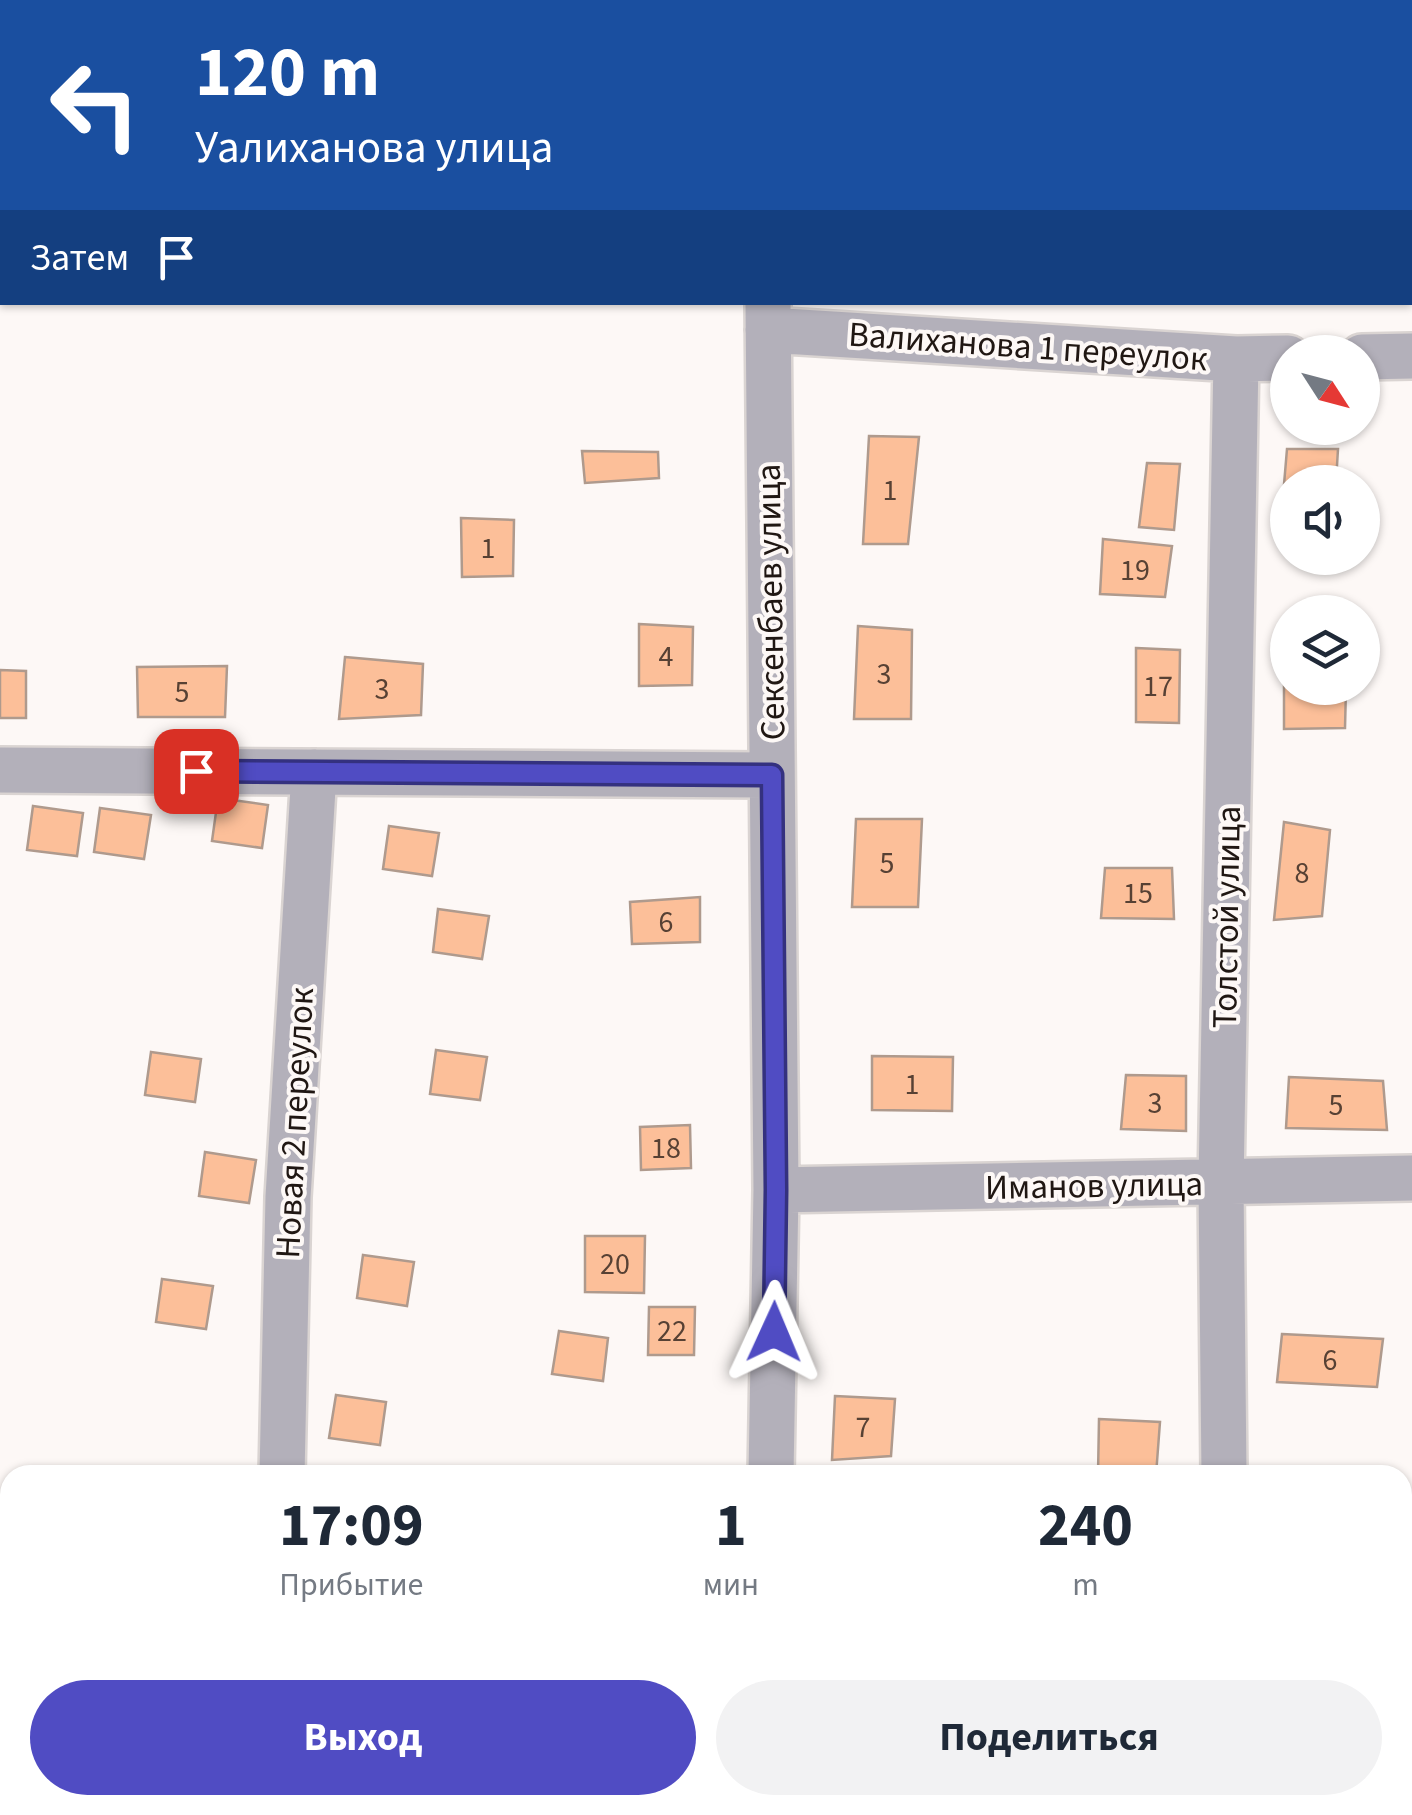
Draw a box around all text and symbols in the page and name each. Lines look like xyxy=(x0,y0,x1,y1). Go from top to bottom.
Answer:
text: 120 m xyxy=(195,23,380,123)
icon: left xyxy=(30,40,160,170)
text: Уалиханова улица xyxy=(195,116,554,180)
icon: arrive xyxy=(149,230,204,285)
text: Затем xyxy=(30,231,129,285)
street label: Валиханова 1 переулок xyxy=(847,310,1210,385)
north arrow xyxy=(1270,335,1380,445)
map controls xyxy=(1270,335,1380,705)
street label: Сексенбаев улица xyxy=(744,463,798,741)
button: sound xyxy=(1270,465,1380,575)
house number: 1 xyxy=(883,469,897,512)
house number: 1 xyxy=(481,527,495,570)
house number: 19 xyxy=(1120,549,1150,592)
button: layers xyxy=(1270,595,1380,705)
house number: 4 xyxy=(659,635,674,678)
house number: 3 xyxy=(877,653,891,696)
house number: 17 xyxy=(1143,665,1173,708)
house number: 3 xyxy=(375,668,389,711)
house number: 5 xyxy=(175,671,189,714)
pin xyxy=(154,729,239,814)
icon: arrive xyxy=(169,744,224,799)
street label: Толстой улица xyxy=(1200,805,1254,1029)
house number: 5 xyxy=(880,842,894,885)
house number: 8 xyxy=(1295,852,1309,895)
house number: 15 xyxy=(1123,872,1153,915)
house number: 6 xyxy=(659,901,673,944)
street label: Новая 2 переулок xyxy=(263,986,327,1260)
house number: 1 xyxy=(905,1063,919,1106)
house number: 3 xyxy=(1148,1082,1162,1125)
house number: 5 xyxy=(1329,1084,1343,1127)
house number: 18 xyxy=(651,1127,681,1170)
street label: Иманов улица xyxy=(985,1159,1203,1213)
house number: 20 xyxy=(600,1243,630,1286)
position arrow xyxy=(722,1280,826,1384)
house number: 22 xyxy=(657,1310,687,1353)
house number: 6 xyxy=(1323,1339,1337,1382)
house number: 7 xyxy=(856,1406,870,1449)
text: 17:09 xyxy=(279,1484,424,1569)
text: 1 xyxy=(715,1484,747,1569)
text: 240 xyxy=(1038,1484,1133,1569)
text: Прибытие xyxy=(279,1562,423,1608)
text: мин xyxy=(703,1562,759,1608)
text: m xyxy=(1072,1562,1099,1608)
button: Выход xyxy=(30,1680,696,1795)
button: Поделиться xyxy=(716,1680,1382,1795)

